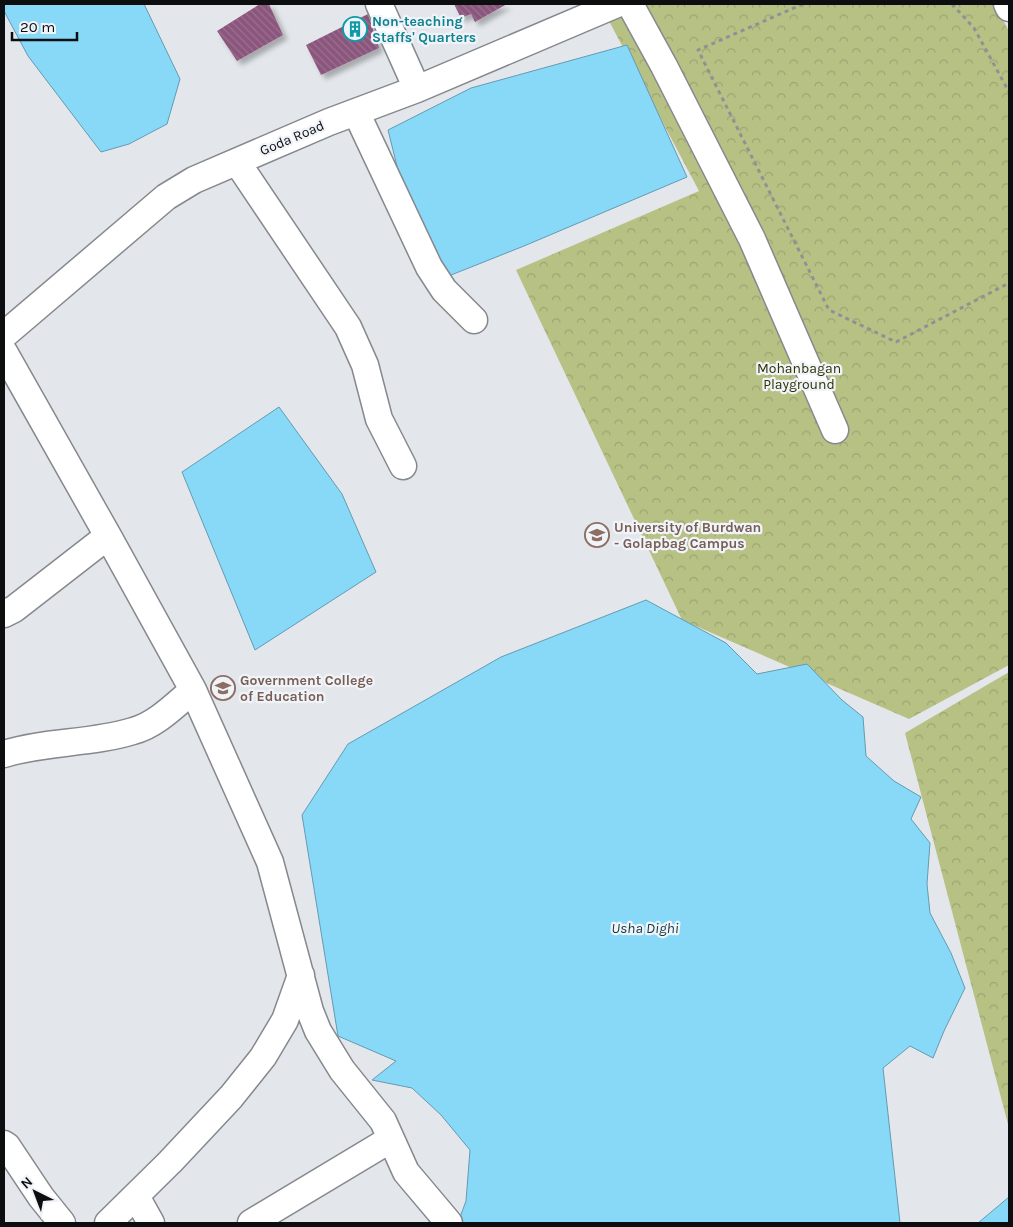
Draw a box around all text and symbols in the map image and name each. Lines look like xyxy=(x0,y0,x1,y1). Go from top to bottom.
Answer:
scale bar xyxy=(12,10,78,42)
place label: Non-teaching Staffs' Quarters xyxy=(372,13,476,46)
building icon: Non-teaching Staffs' Quarters xyxy=(342,16,368,42)
text: 20 m xyxy=(20,18,55,36)
street label: Goda Road xyxy=(257,117,327,159)
park label: Mohanbagan Playground xyxy=(757,360,841,393)
place label: University of Burdwan - Golapbag Campus xyxy=(614,519,761,552)
school or university icon: University of Burdwan - Golapbag Campus xyxy=(584,522,610,548)
place label: Government College of Education xyxy=(240,672,373,705)
school or university icon: Government College of Education xyxy=(210,675,236,701)
water label: Usha Dighi xyxy=(611,919,679,937)
north arrow xyxy=(10,1167,60,1217)
text: N xyxy=(17,1173,36,1192)

